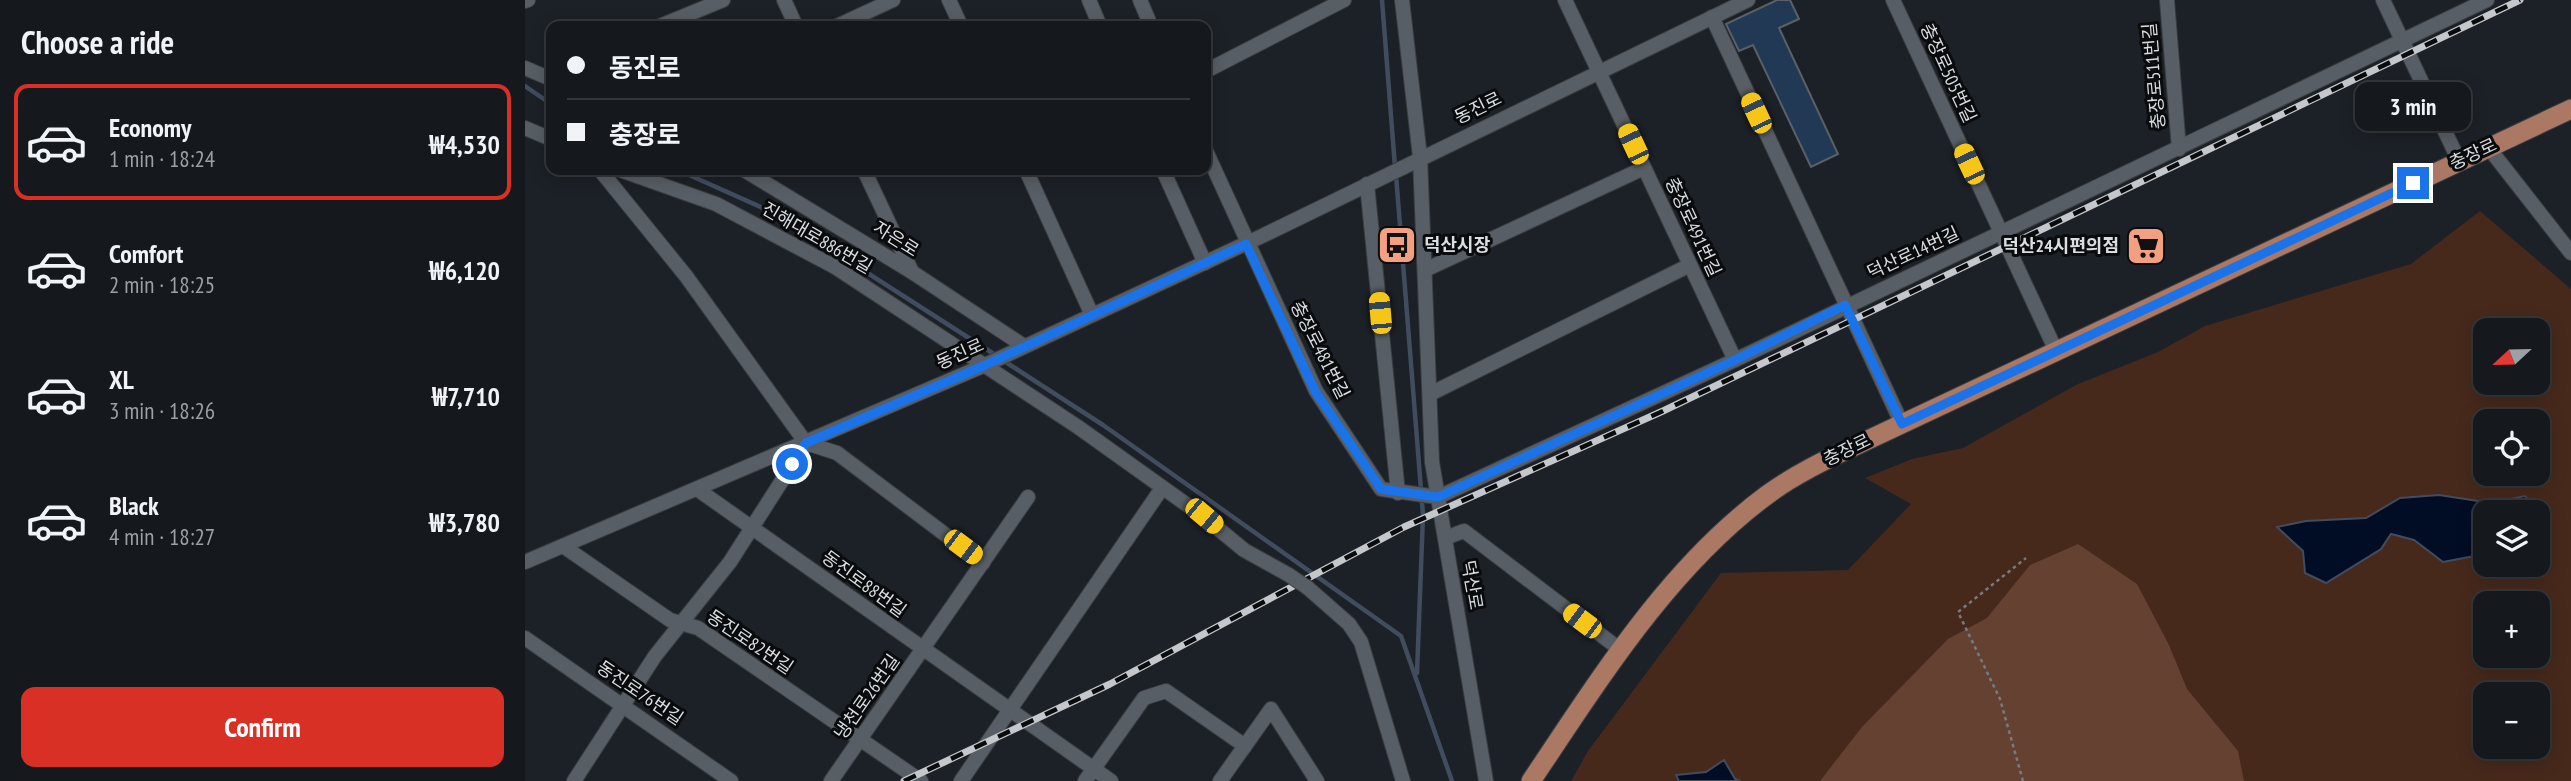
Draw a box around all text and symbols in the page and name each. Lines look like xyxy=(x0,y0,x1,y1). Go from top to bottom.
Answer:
street label: 충장로505번길 xyxy=(1915,19,1982,126)
text: Choose a ride xyxy=(21,21,174,63)
street label: 충장로511번길 xyxy=(2137,22,2170,130)
text: 동진로 xyxy=(609,51,681,84)
callout: 3 min xyxy=(2355,82,2471,130)
street label: 동진로 xyxy=(1450,86,1505,129)
car xyxy=(1738,90,1775,136)
text: 3 min xyxy=(2390,92,2436,121)
icon: car xyxy=(25,111,88,174)
text: Economy xyxy=(109,111,191,144)
text: 충장로 xyxy=(609,118,681,151)
car xyxy=(1615,121,1652,167)
text: ₩4,530 xyxy=(429,128,500,161)
street label: 충장로 xyxy=(2445,133,2500,174)
car xyxy=(1951,141,1988,187)
text: 1 min · 18:24 xyxy=(109,144,215,173)
route end xyxy=(2397,167,2429,199)
street label: 충장로491번길 xyxy=(1660,173,1727,280)
street label: 진해대로886번길 xyxy=(758,197,877,278)
street label: 자은로 xyxy=(869,216,923,261)
street label: 덕산로14번길 xyxy=(1863,221,1963,284)
bus stop icon: 덕산시장 xyxy=(1376,224,1418,266)
supermarket icon: 덕산24시편의점 xyxy=(2125,225,2167,267)
place label: 덕산시장 xyxy=(1424,233,1491,256)
place label: 덕산24시편의점 xyxy=(2002,234,2119,257)
icon: car xyxy=(25,237,88,300)
text: Comfort xyxy=(109,237,183,270)
text: ₩6,120 xyxy=(429,254,500,287)
text: 2 min · 18:25 xyxy=(109,270,215,299)
car xyxy=(1368,291,1393,335)
street label: 충장로481번길 xyxy=(1286,297,1355,403)
north arrow xyxy=(2473,318,2550,396)
map controls xyxy=(2473,318,2550,759)
street label: 동진로 xyxy=(932,333,987,374)
icon: car xyxy=(25,363,88,426)
text: XL xyxy=(109,363,134,396)
text: ₩7,710 xyxy=(432,380,500,413)
text: 3 min · 18:26 xyxy=(109,396,215,425)
button: locate xyxy=(2473,409,2550,486)
street label: 충장로 xyxy=(1819,428,1874,471)
route start xyxy=(776,448,808,480)
icon: car xyxy=(25,489,88,552)
text: Black xyxy=(109,489,159,522)
car xyxy=(1182,494,1227,538)
button: layers xyxy=(2473,500,2550,577)
text: ₩3,780 xyxy=(429,506,500,539)
text: 4 min · 18:27 xyxy=(109,522,215,551)
car xyxy=(940,526,987,568)
street label: 동진로88번길 xyxy=(817,545,911,622)
street label: 덕산로 xyxy=(1457,558,1488,611)
button: + xyxy=(2473,591,2550,668)
car xyxy=(1559,600,1606,642)
street label: 동진로82번길 xyxy=(703,604,798,679)
street label: 냉천로26번길 xyxy=(829,650,904,744)
street label: 동진로76번길 xyxy=(593,655,688,730)
button: − xyxy=(2473,682,2550,759)
button: Confirm xyxy=(21,687,504,767)

